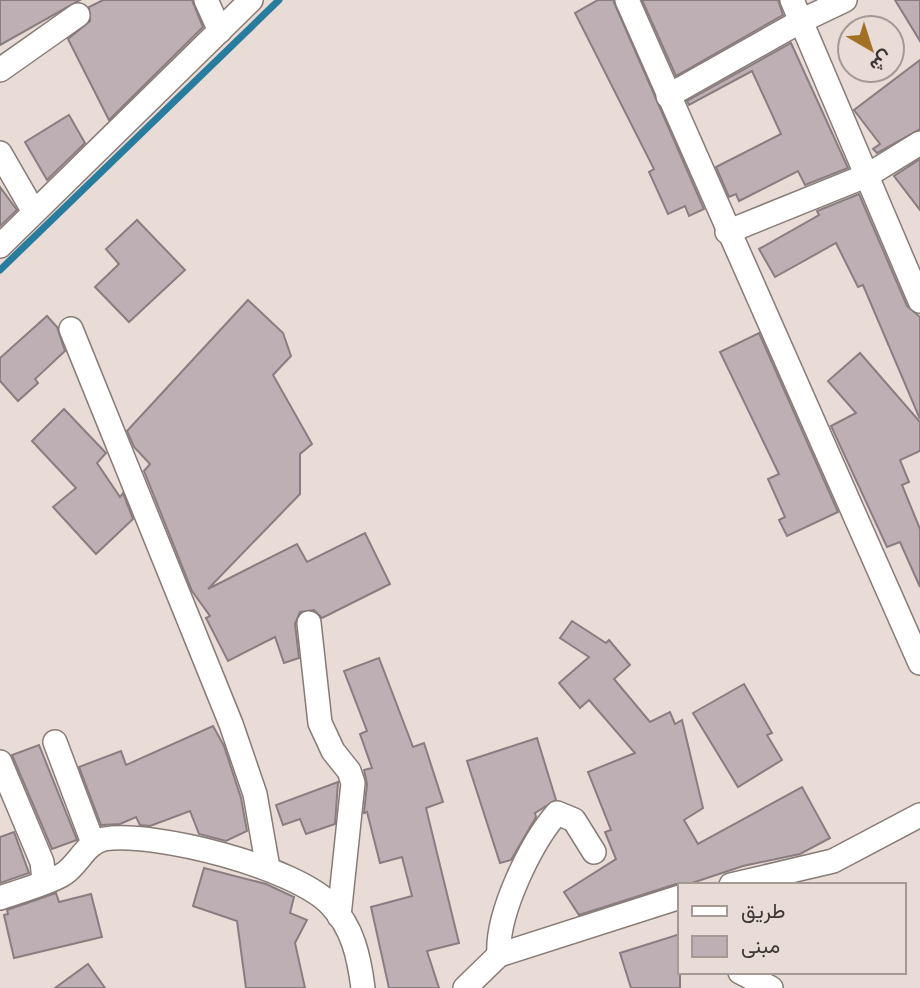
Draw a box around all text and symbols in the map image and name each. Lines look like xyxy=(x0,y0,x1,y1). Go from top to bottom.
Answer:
north arrow xyxy=(836,14,906,84)
text: ش xyxy=(865,46,897,78)
legend xyxy=(678,883,906,974)
text: طريق xyxy=(741,898,786,924)
text: مبنى xyxy=(741,933,780,958)

